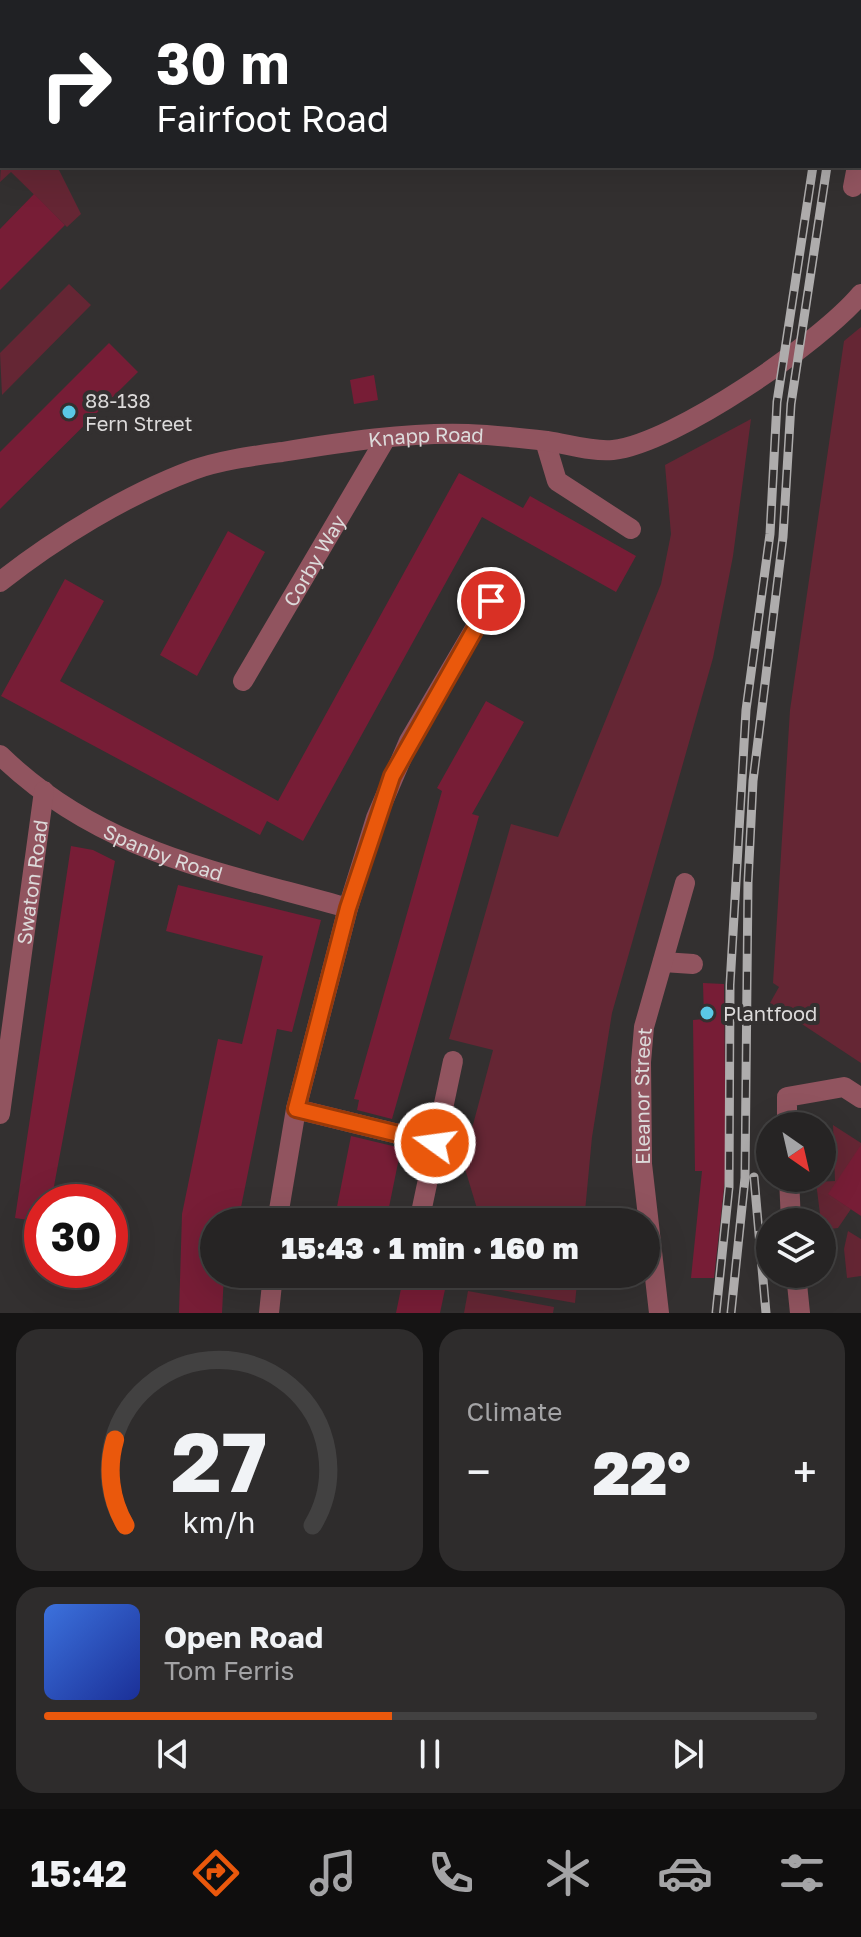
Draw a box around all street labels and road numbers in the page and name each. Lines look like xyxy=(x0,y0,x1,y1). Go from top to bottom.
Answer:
street label: Knapp Road xyxy=(367,422,485,451)
street label: Corby Way xyxy=(278,510,350,610)
street label: Swaton Road xyxy=(11,818,52,946)
street label: Spanby Road xyxy=(100,819,226,885)
street label: Eleanor Street xyxy=(629,1026,656,1165)

